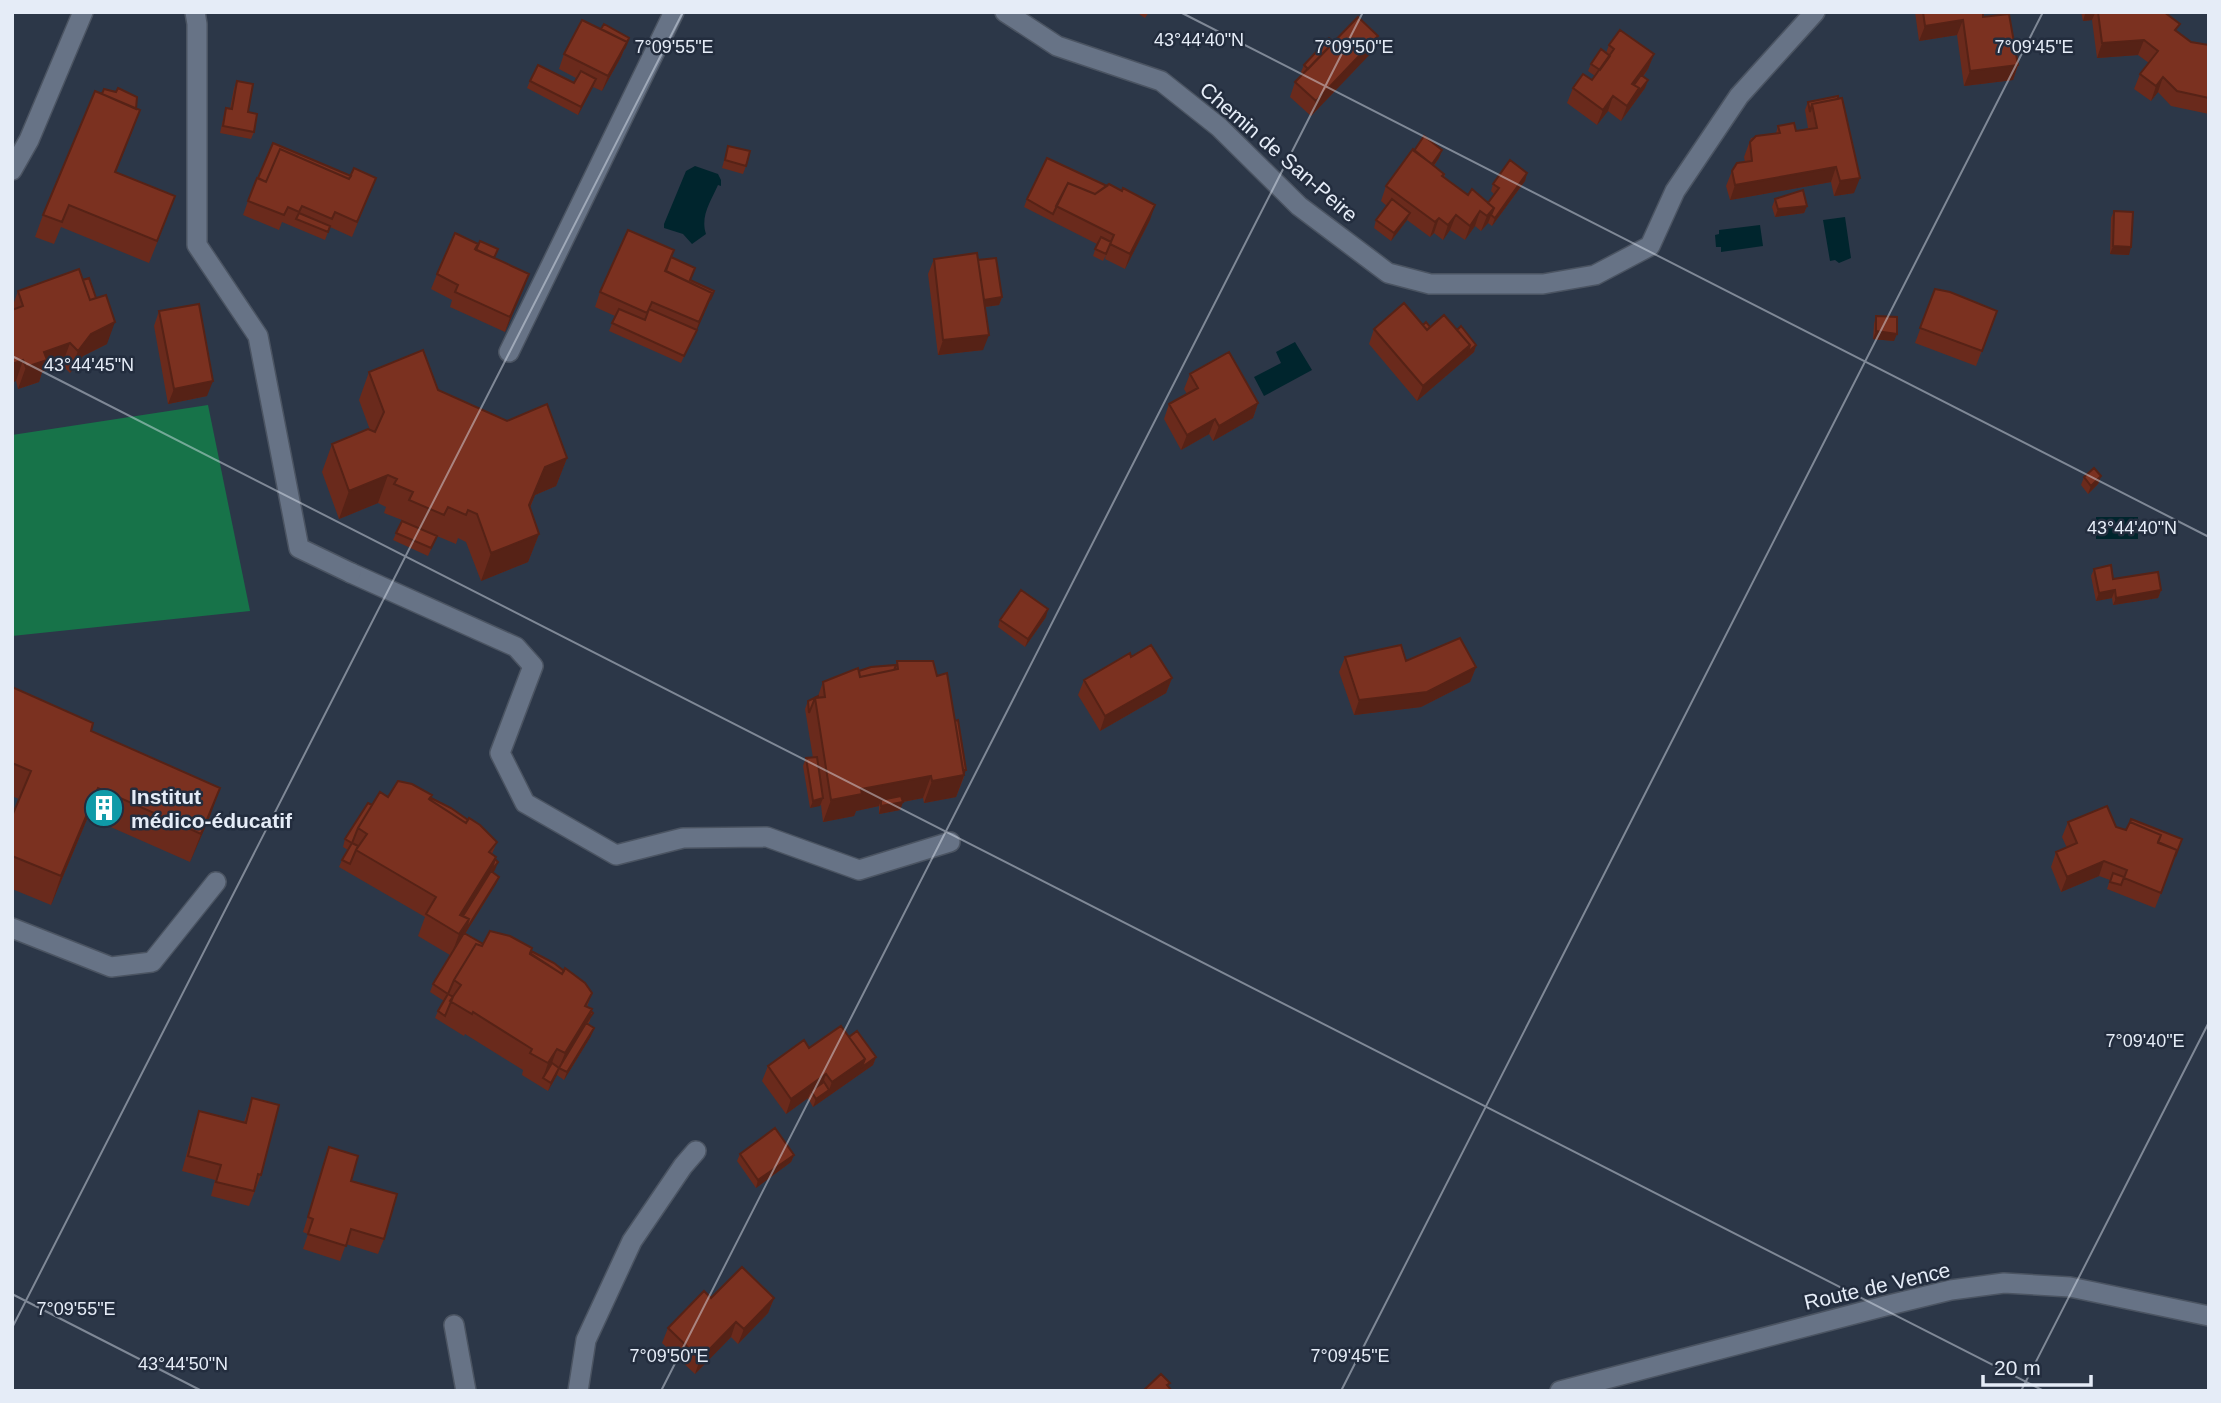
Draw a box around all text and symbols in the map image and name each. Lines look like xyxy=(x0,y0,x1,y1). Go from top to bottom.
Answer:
text: 43°44'40"N xyxy=(1154,30,1244,50)
text: 7°09'55"E xyxy=(634,37,714,57)
text: 7°09'50"E xyxy=(1314,37,1394,57)
text: 7°09'45"E xyxy=(1994,37,2074,57)
street label: Chemin de San-Peire xyxy=(1196,77,1362,227)
text: 43°44'45"N xyxy=(44,355,134,375)
text: 43°44'40"N xyxy=(2087,518,2177,538)
place label: Institut médico-éducatif xyxy=(131,785,293,832)
building icon: Institut médico-éducatif xyxy=(83,787,125,829)
text: 7°09'40"E xyxy=(2105,1031,2185,1051)
street label: Route de Vence xyxy=(1802,1258,1952,1314)
text: 7°09'55"E xyxy=(36,1299,116,1319)
scale bar xyxy=(1983,1344,2092,1388)
text: 7°09'50"E xyxy=(629,1346,709,1366)
text: 7°09'45"E xyxy=(1310,1346,1390,1366)
text: 43°44'50"N xyxy=(138,1354,228,1374)
text: 20 m xyxy=(1994,1356,2041,1379)

